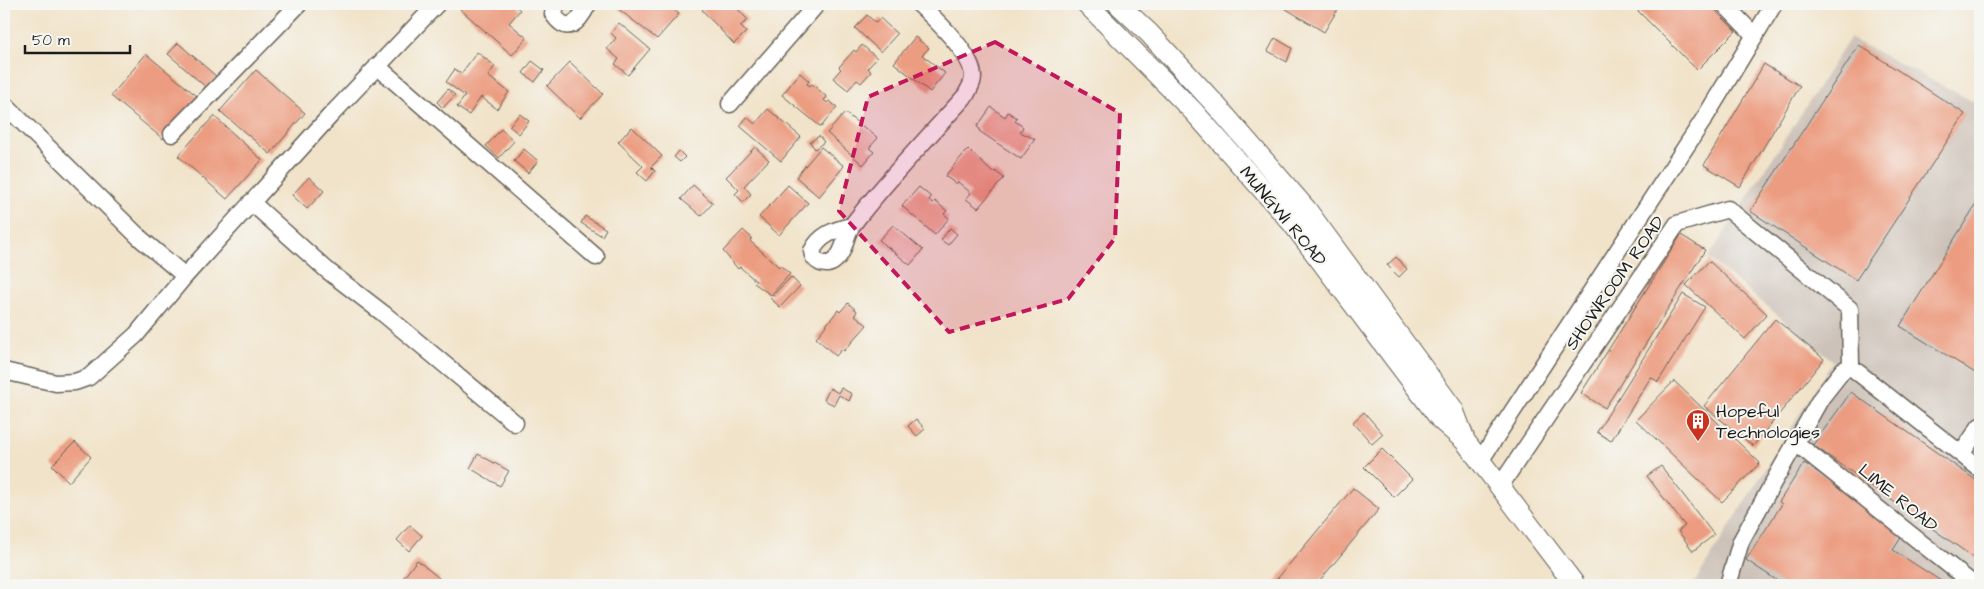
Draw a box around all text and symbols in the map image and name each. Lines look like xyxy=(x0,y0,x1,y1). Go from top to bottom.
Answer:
scale bar xyxy=(25,22,130,54)
text: 50 m xyxy=(32,30,70,51)
street label: MUNGWI ROAD xyxy=(1234,161,1333,272)
street label: SHOWROOM ROAD xyxy=(1559,211,1671,355)
place label: Hopeful Technologies xyxy=(1716,399,1820,446)
building icon: Hopeful Technologies xyxy=(1685,408,1711,442)
street label: LIME ROAD xyxy=(1853,458,1943,538)

